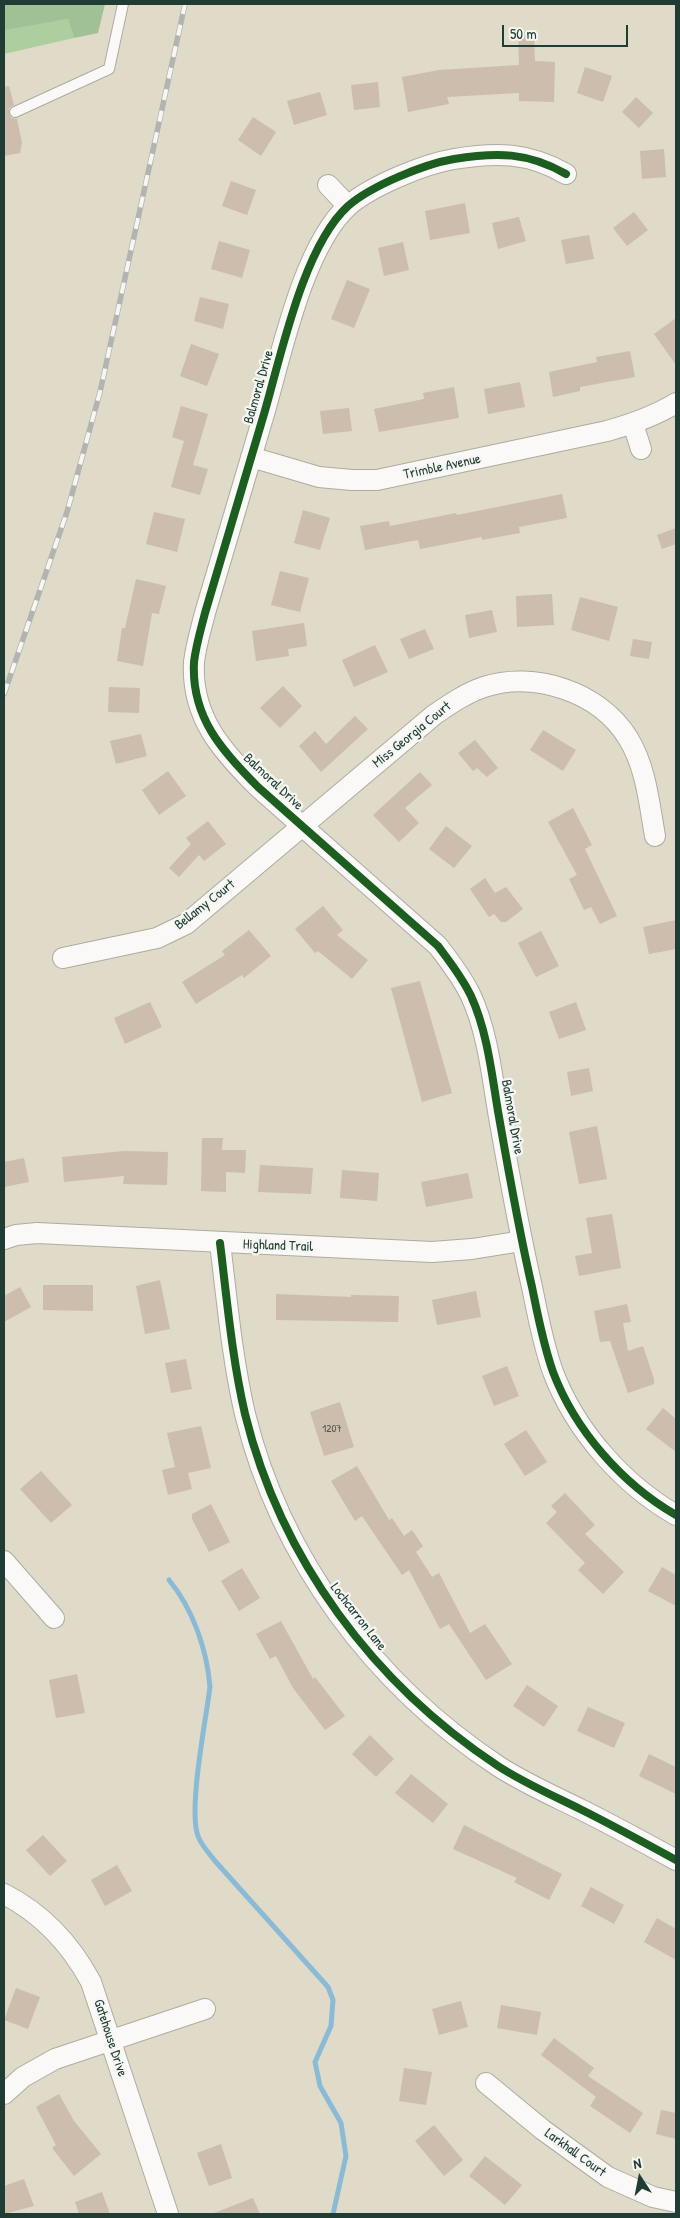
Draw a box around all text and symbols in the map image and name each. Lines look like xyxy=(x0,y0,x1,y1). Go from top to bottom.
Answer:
scale bar xyxy=(505,15,631,47)
text: 50 m xyxy=(510,23,537,44)
street label: Balmoral Drive xyxy=(241,348,277,426)
street label: Trimble Avenue xyxy=(402,451,482,483)
street label: Miss Georgia Court xyxy=(369,698,455,772)
street label: Balmoral Drive xyxy=(240,750,306,814)
street label: Bellamy Court xyxy=(171,876,239,934)
street label: Balmoral Drive xyxy=(497,1078,527,1156)
street label: Highland Trail xyxy=(243,1236,313,1256)
house number: 1207 xyxy=(322,1422,342,1436)
street label: Lochcarron Lane xyxy=(326,1580,390,1654)
street label: Gatehouse Drive xyxy=(90,1997,130,2079)
street label: Larkhall Court xyxy=(541,2125,609,2181)
north arrow xyxy=(615,2153,665,2203)
text: N xyxy=(632,2153,643,2173)

